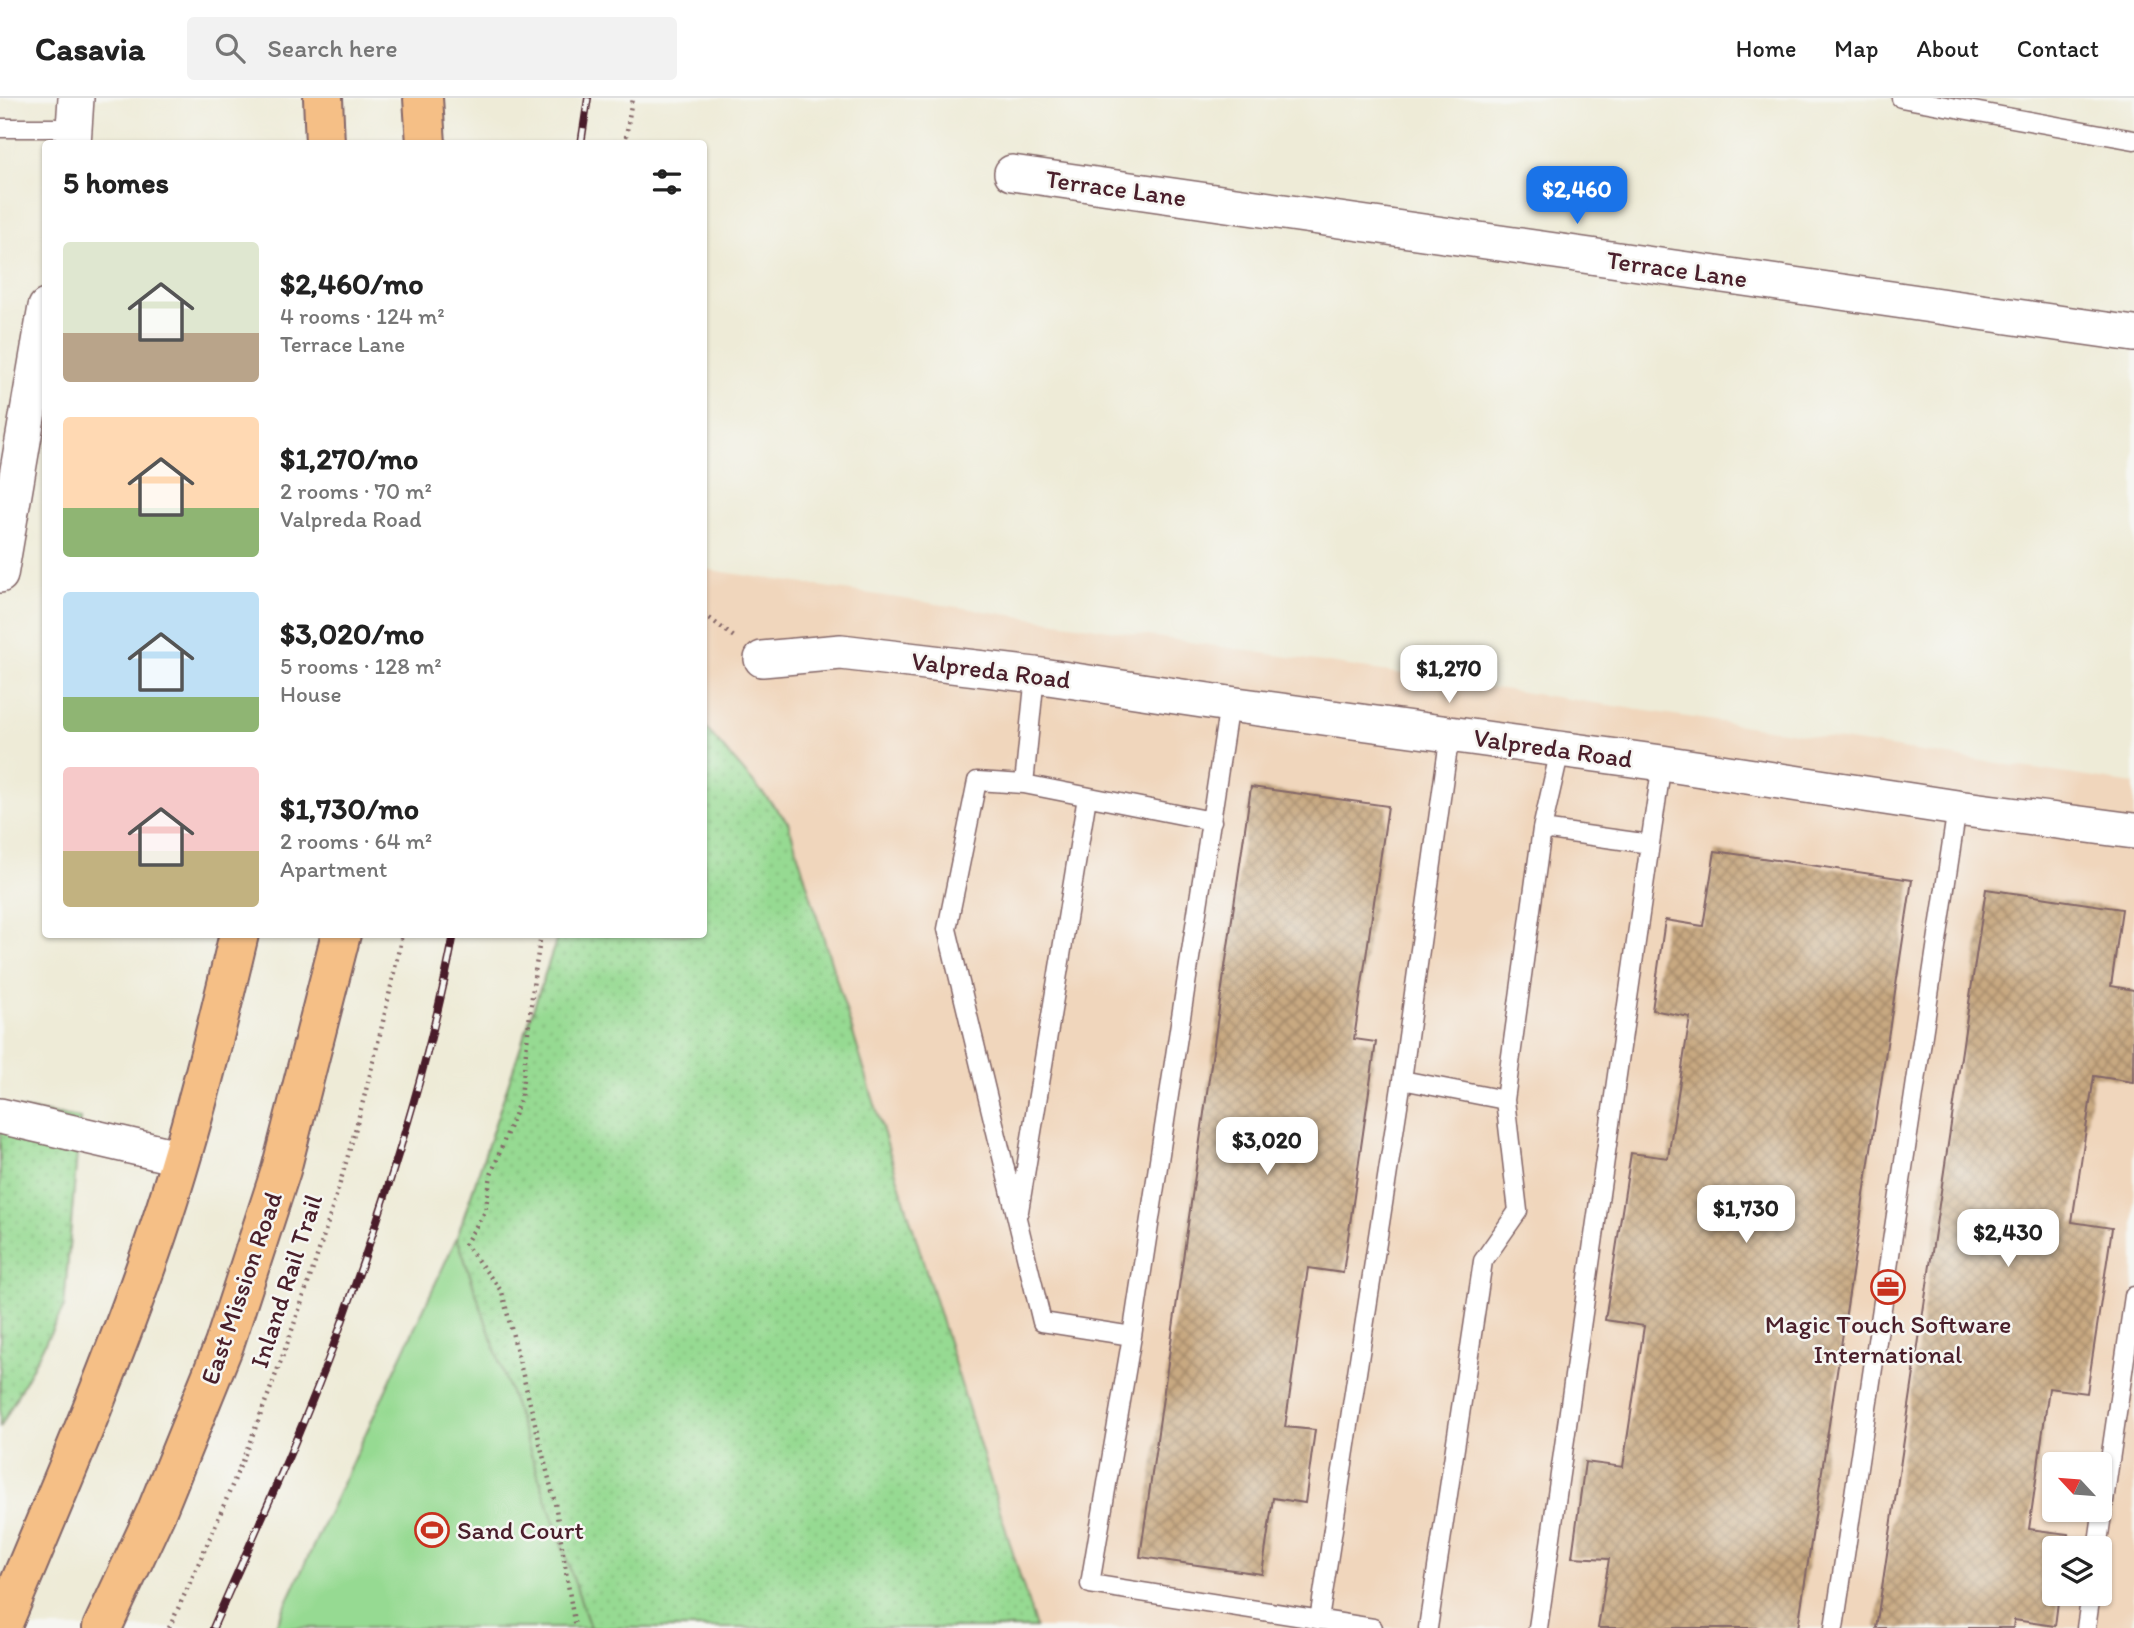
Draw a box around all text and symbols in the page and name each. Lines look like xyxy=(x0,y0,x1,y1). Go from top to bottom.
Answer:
search box xyxy=(187,17,677,80)
text: Casavia xyxy=(35,29,145,68)
icon: search xyxy=(211,29,249,67)
text: Search here xyxy=(267,32,398,64)
text: Home xyxy=(1736,34,1796,63)
text: Map xyxy=(1834,34,1878,63)
text: About xyxy=(1916,34,1979,63)
text: Contact xyxy=(2017,34,2099,63)
street label: Terrace Lane xyxy=(1044,162,1188,214)
icon: filters xyxy=(648,163,686,201)
text: 5 homes xyxy=(63,164,169,201)
pin: $2,460 xyxy=(1520,166,1634,226)
text: $2,460 xyxy=(1542,175,1612,203)
street label: Terrace Lane xyxy=(1605,243,1749,295)
text: $2,460/mo xyxy=(280,265,424,302)
icon: home xyxy=(119,270,203,354)
text: 4 rooms · 124 m² xyxy=(280,302,445,330)
text: Terrace Lane xyxy=(280,330,405,358)
text: $1,270/mo xyxy=(280,440,418,477)
icon: home xyxy=(119,445,203,529)
text: 2 rooms · 70 m² xyxy=(280,477,432,505)
text: Valpreda Road xyxy=(280,505,421,533)
text: $3,020/mo xyxy=(280,615,424,652)
icon: home xyxy=(119,620,203,704)
street label: Valpreda Road xyxy=(910,644,1072,696)
pin: $1,270 xyxy=(1392,646,1506,705)
text: 5 rooms · 128 m² xyxy=(280,652,442,680)
text: $1,270 xyxy=(1416,654,1482,682)
text: House xyxy=(280,680,342,708)
street label: Valpreda Road xyxy=(1472,721,1634,775)
text: $1,730/mo xyxy=(280,790,419,827)
icon: home xyxy=(119,795,203,879)
text: 2 rooms · 64 m² xyxy=(280,827,432,855)
text: Apartment xyxy=(280,855,387,883)
pin: $3,020 xyxy=(1210,1118,1324,1177)
text: $3,020 xyxy=(1232,1126,1302,1154)
pin: $1,730 xyxy=(1689,1186,1803,1245)
street label: East Mission Road xyxy=(193,1187,289,1389)
street label: Inland Rail Trail xyxy=(243,1190,329,1372)
text: $1,730 xyxy=(1713,1194,1779,1222)
pin: $2,430 xyxy=(1951,1210,2065,1269)
text: $2,430 xyxy=(1973,1218,2043,1246)
office icon: Magic Touch Software International xyxy=(1869,1268,1907,1306)
place label: Magic Touch Software International xyxy=(1765,1308,2011,1370)
north arrow xyxy=(2042,1452,2112,1522)
map controls xyxy=(2042,1452,2112,1606)
sports icon: Sand Court xyxy=(413,1511,451,1549)
place label: Sand Court xyxy=(457,1514,584,1546)
button: layers xyxy=(2042,1536,2112,1606)

